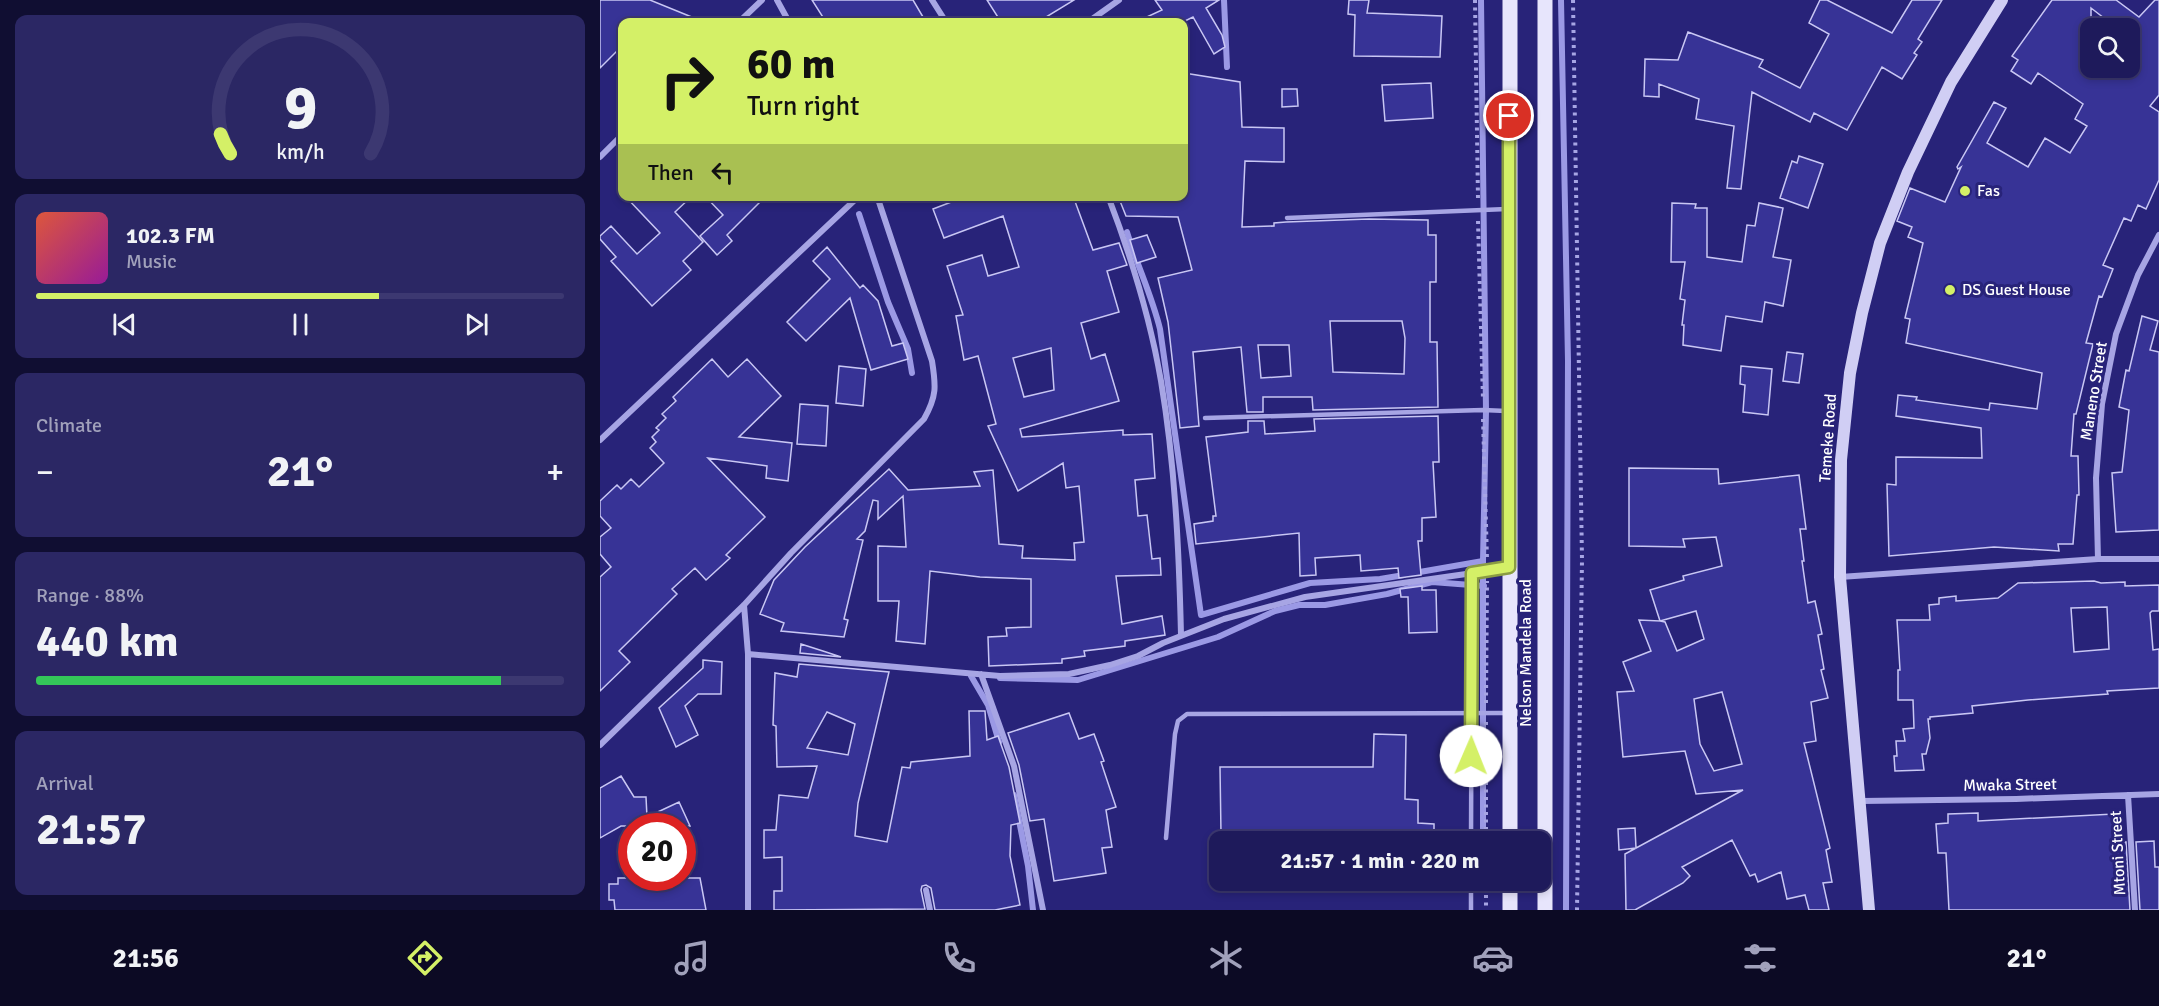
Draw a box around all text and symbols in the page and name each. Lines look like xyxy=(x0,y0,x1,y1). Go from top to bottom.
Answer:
map controls xyxy=(2080,18,2140,78)
button: search xyxy=(2080,18,2140,78)
text: 60 m xyxy=(747,39,836,90)
icon: right xyxy=(648,42,726,120)
text: 9 xyxy=(283,69,317,146)
text: Turn right xyxy=(747,90,860,123)
pin xyxy=(1483,90,1534,141)
icon: arrive xyxy=(1492,99,1525,132)
text: km/h xyxy=(276,139,324,165)
icon: left xyxy=(706,156,739,189)
text: Then xyxy=(648,159,694,186)
place label: Fas xyxy=(1977,181,2000,201)
marker: Fas xyxy=(1958,184,1972,198)
text: 102.3 FM xyxy=(126,222,215,249)
text: Music xyxy=(126,249,177,274)
place label: DS Guest House xyxy=(1962,280,2071,300)
marker: DS Guest House xyxy=(1943,283,1957,297)
icon: previous xyxy=(108,308,141,341)
icon: pause xyxy=(284,308,317,341)
icon: next xyxy=(460,308,493,341)
street label: Maneno Street xyxy=(2076,340,2112,442)
street label: Temeke Road xyxy=(1815,393,1841,483)
text: Climate xyxy=(36,413,102,438)
text: 21° xyxy=(267,444,333,499)
text: − xyxy=(36,452,54,493)
text: + xyxy=(546,452,564,493)
street label: Nelson Mandela Road xyxy=(1516,579,1536,727)
text: Range · 88% xyxy=(36,583,144,608)
text: 440 km xyxy=(36,614,179,669)
position arrow xyxy=(1439,724,1503,788)
text: Arrival xyxy=(36,771,94,796)
street label: Mwaka Street xyxy=(1963,774,2057,796)
text: 21:57 xyxy=(36,802,146,857)
street label: Mtoni Street xyxy=(2106,810,2130,896)
speed limit sign: 20 xyxy=(618,813,696,891)
text: 21:57 · 1 min · 220 m xyxy=(1280,847,1480,874)
icon: directions xyxy=(404,937,446,979)
icon: music xyxy=(671,937,713,979)
icon: phone xyxy=(938,937,980,979)
icon: climate xyxy=(1205,937,1247,979)
icon: car xyxy=(1472,937,1514,979)
icon: filters xyxy=(1739,937,1781,979)
text: 21:56 xyxy=(113,942,179,975)
text: 21° xyxy=(2006,942,2046,975)

